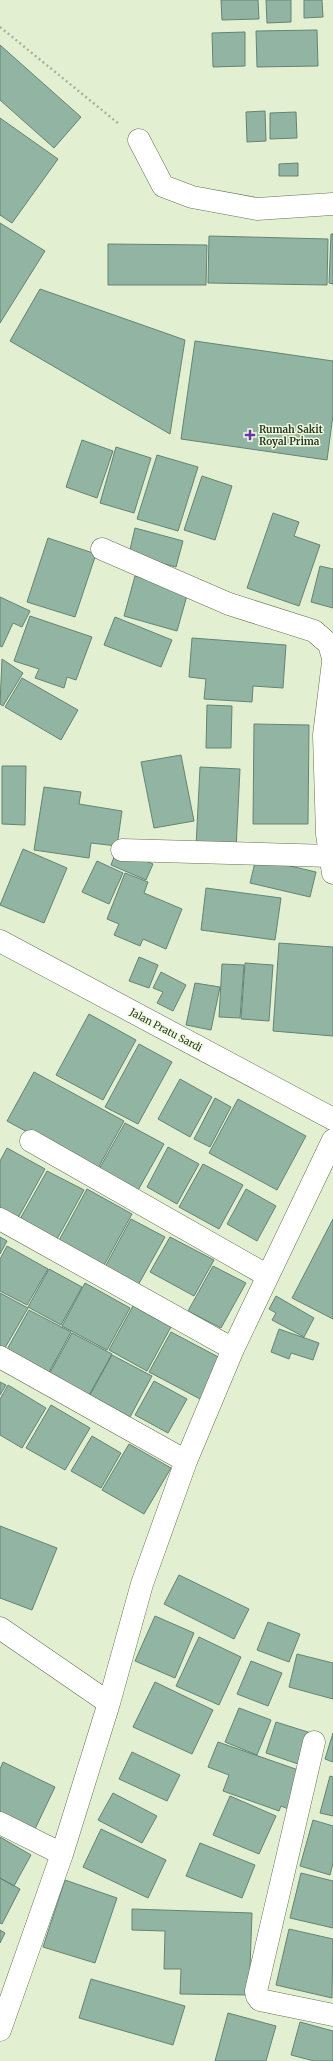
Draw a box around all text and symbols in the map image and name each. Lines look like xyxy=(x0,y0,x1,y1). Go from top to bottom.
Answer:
place label: Rumah Sakit Royal Prima xyxy=(259,423,323,448)
marker: Rumah Sakit Royal Prima xyxy=(244,429,256,441)
street label: Jalan Pratu Sardi xyxy=(127,1005,204,1055)

